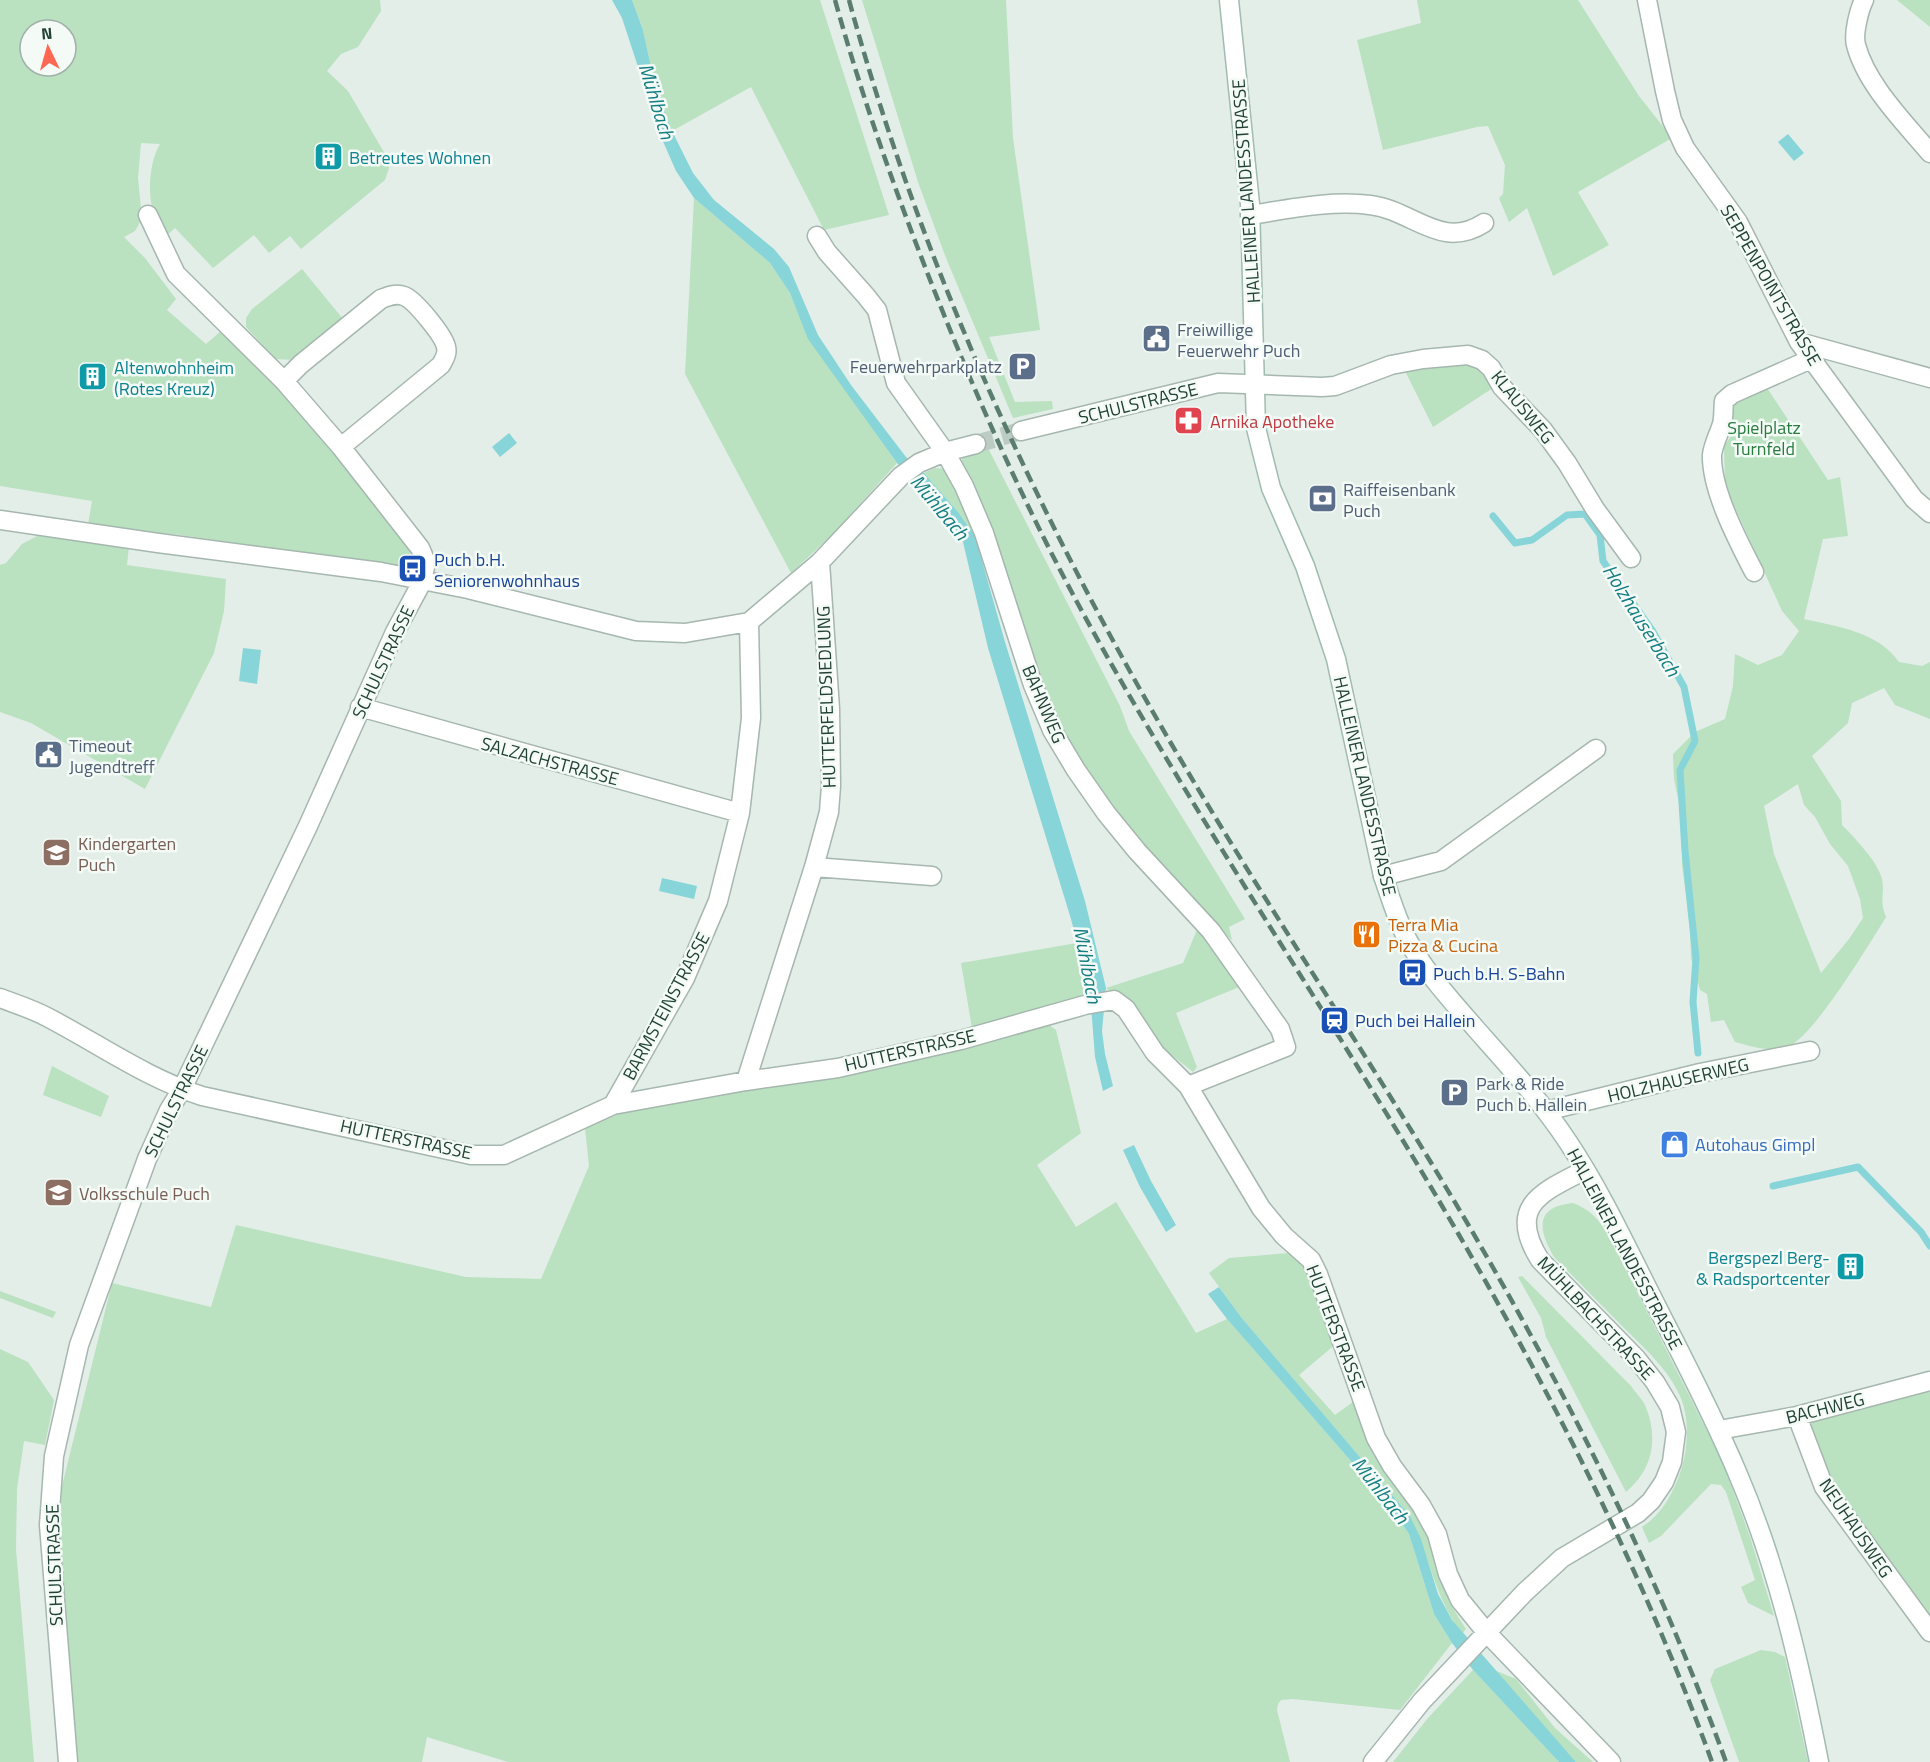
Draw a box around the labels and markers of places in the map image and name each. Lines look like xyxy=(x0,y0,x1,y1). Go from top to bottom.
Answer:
building icon: Betreutes Wohnen xyxy=(312,141,344,173)
place label: Betreutes Wohnen xyxy=(349,144,491,171)
place label: Freiwillige Feuerwehr Puch xyxy=(1177,316,1300,364)
public building icon: Freiwillige Feuerwehr Puch xyxy=(1140,323,1172,355)
parking icon: Feuerwehrparkplatz xyxy=(1007,350,1039,382)
place label: Feuerwehrparkplatz xyxy=(850,353,1002,380)
place label: Altenwohnheim (Rotes Kreuz) xyxy=(114,354,234,402)
building icon: Altenwohnheim (Rotes Kreuz) xyxy=(77,361,109,393)
pharmacy icon: Arnika Apotheke xyxy=(1173,405,1205,437)
place label: Arnika Apotheke xyxy=(1210,408,1334,435)
place label: Raiffeisenbank Puch xyxy=(1343,476,1456,524)
bank icon: Raiffeisenbank Puch xyxy=(1306,483,1338,515)
place label: Puch b.H. Seniorenwohnhaus xyxy=(434,546,580,594)
bus stop icon: Puch b.H. Seniorenwohnhaus xyxy=(397,553,429,585)
place label: Timeout Jugendtreff xyxy=(69,732,155,780)
public building icon: Timeout Jugendtreff xyxy=(32,739,64,771)
place label: Kindergarten Puch xyxy=(78,830,176,878)
school or university icon: Kindergarten Puch xyxy=(41,837,73,869)
place label: Terra Mia Pizza & Cucina xyxy=(1388,911,1498,959)
restaurant icon: Terra Mia Pizza & Cucina xyxy=(1351,918,1383,950)
bus stop icon: Puch b.H. S-Bahn xyxy=(1396,957,1428,989)
place label: Puch b.H. S-Bahn xyxy=(1433,960,1565,987)
station icon: Puch bei Hallein xyxy=(1318,1004,1350,1036)
place label: Puch bei Hallein xyxy=(1355,1007,1475,1034)
place label: Park & Ride Puch b. Hallein xyxy=(1476,1070,1587,1118)
parking icon: Park & Ride Puch b. Hallein xyxy=(1439,1077,1471,1109)
shop icon: Autohaus Gimpl xyxy=(1658,1128,1690,1160)
place label: Autohaus Gimpl xyxy=(1695,1131,1815,1158)
school or university icon: Volksschule Puch xyxy=(42,1177,74,1209)
place label: Volksschule Puch xyxy=(79,1180,210,1207)
place label: Bergspezl Berg- & Radsportcenter xyxy=(1696,1244,1830,1292)
building icon: Bergspezl Berg- & Radsportcenter xyxy=(1835,1251,1867,1283)

